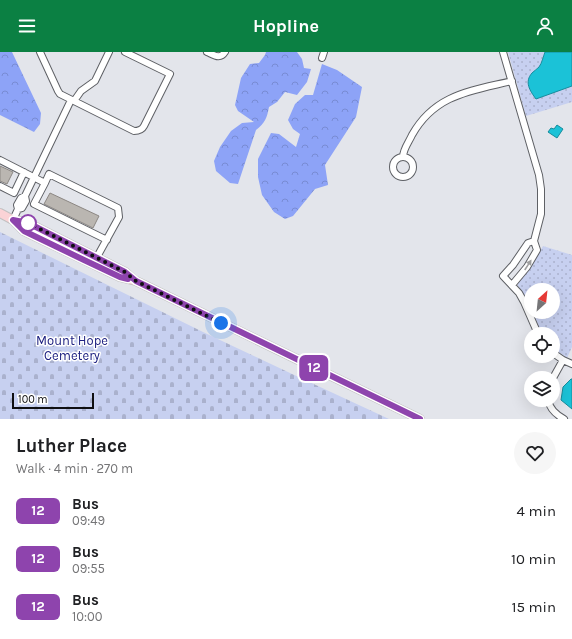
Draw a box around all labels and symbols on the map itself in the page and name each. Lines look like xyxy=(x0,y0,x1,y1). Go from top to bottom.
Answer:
unlabelled marker xyxy=(19,214,37,232)
one-way arrow xyxy=(524,260,532,270)
north arrow xyxy=(524,283,560,319)
your location xyxy=(211,313,231,333)
park label: Mount Hope Cemetery xyxy=(36,333,108,363)
line badge: 12 xyxy=(296,355,332,381)
scale bar xyxy=(12,391,94,410)

